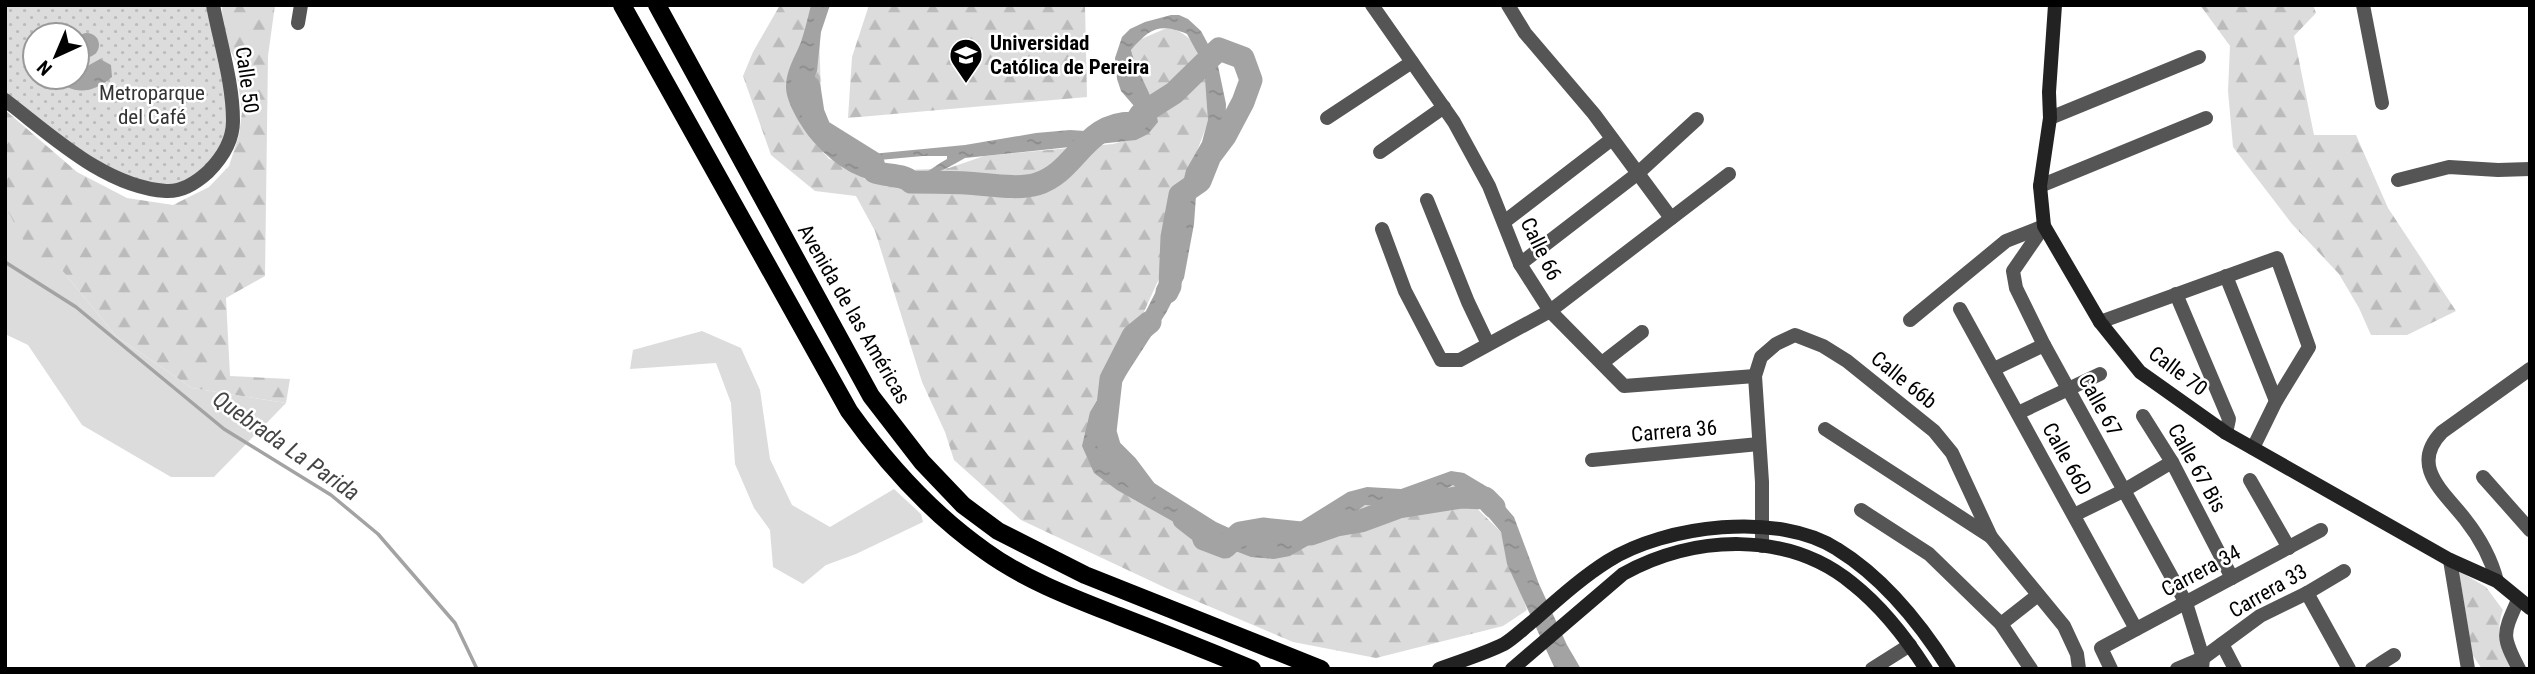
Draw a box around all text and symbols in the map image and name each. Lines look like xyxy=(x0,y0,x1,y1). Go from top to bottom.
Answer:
north arrow xyxy=(21,21,91,91)
place label: Universidad Católica de Pereira xyxy=(990,31,1149,79)
school or university icon: Universidad Católica de Pereira xyxy=(947,36,985,85)
street label: Calle 50 xyxy=(230,45,264,115)
text: N xyxy=(32,56,57,80)
park label: Metroparque del Café xyxy=(99,81,205,129)
street label: Calle 66 xyxy=(1516,214,1566,284)
street label: Avenida de las Américas xyxy=(793,220,915,408)
street label: Calle 70 xyxy=(2144,341,2212,401)
street label: Calle 66b xyxy=(1866,346,1942,414)
street label: Calle 67 xyxy=(2073,370,2127,440)
water label: Quebrada La Parida xyxy=(207,385,365,507)
street label: Carrera 36 xyxy=(1630,415,1718,447)
street label: Calle 66D xyxy=(2037,419,2097,499)
street label: Calle 67 Bis xyxy=(2163,419,2231,517)
street label: Carrera 34 xyxy=(2157,540,2245,602)
street label: Carrera 33 xyxy=(2225,559,2311,623)

